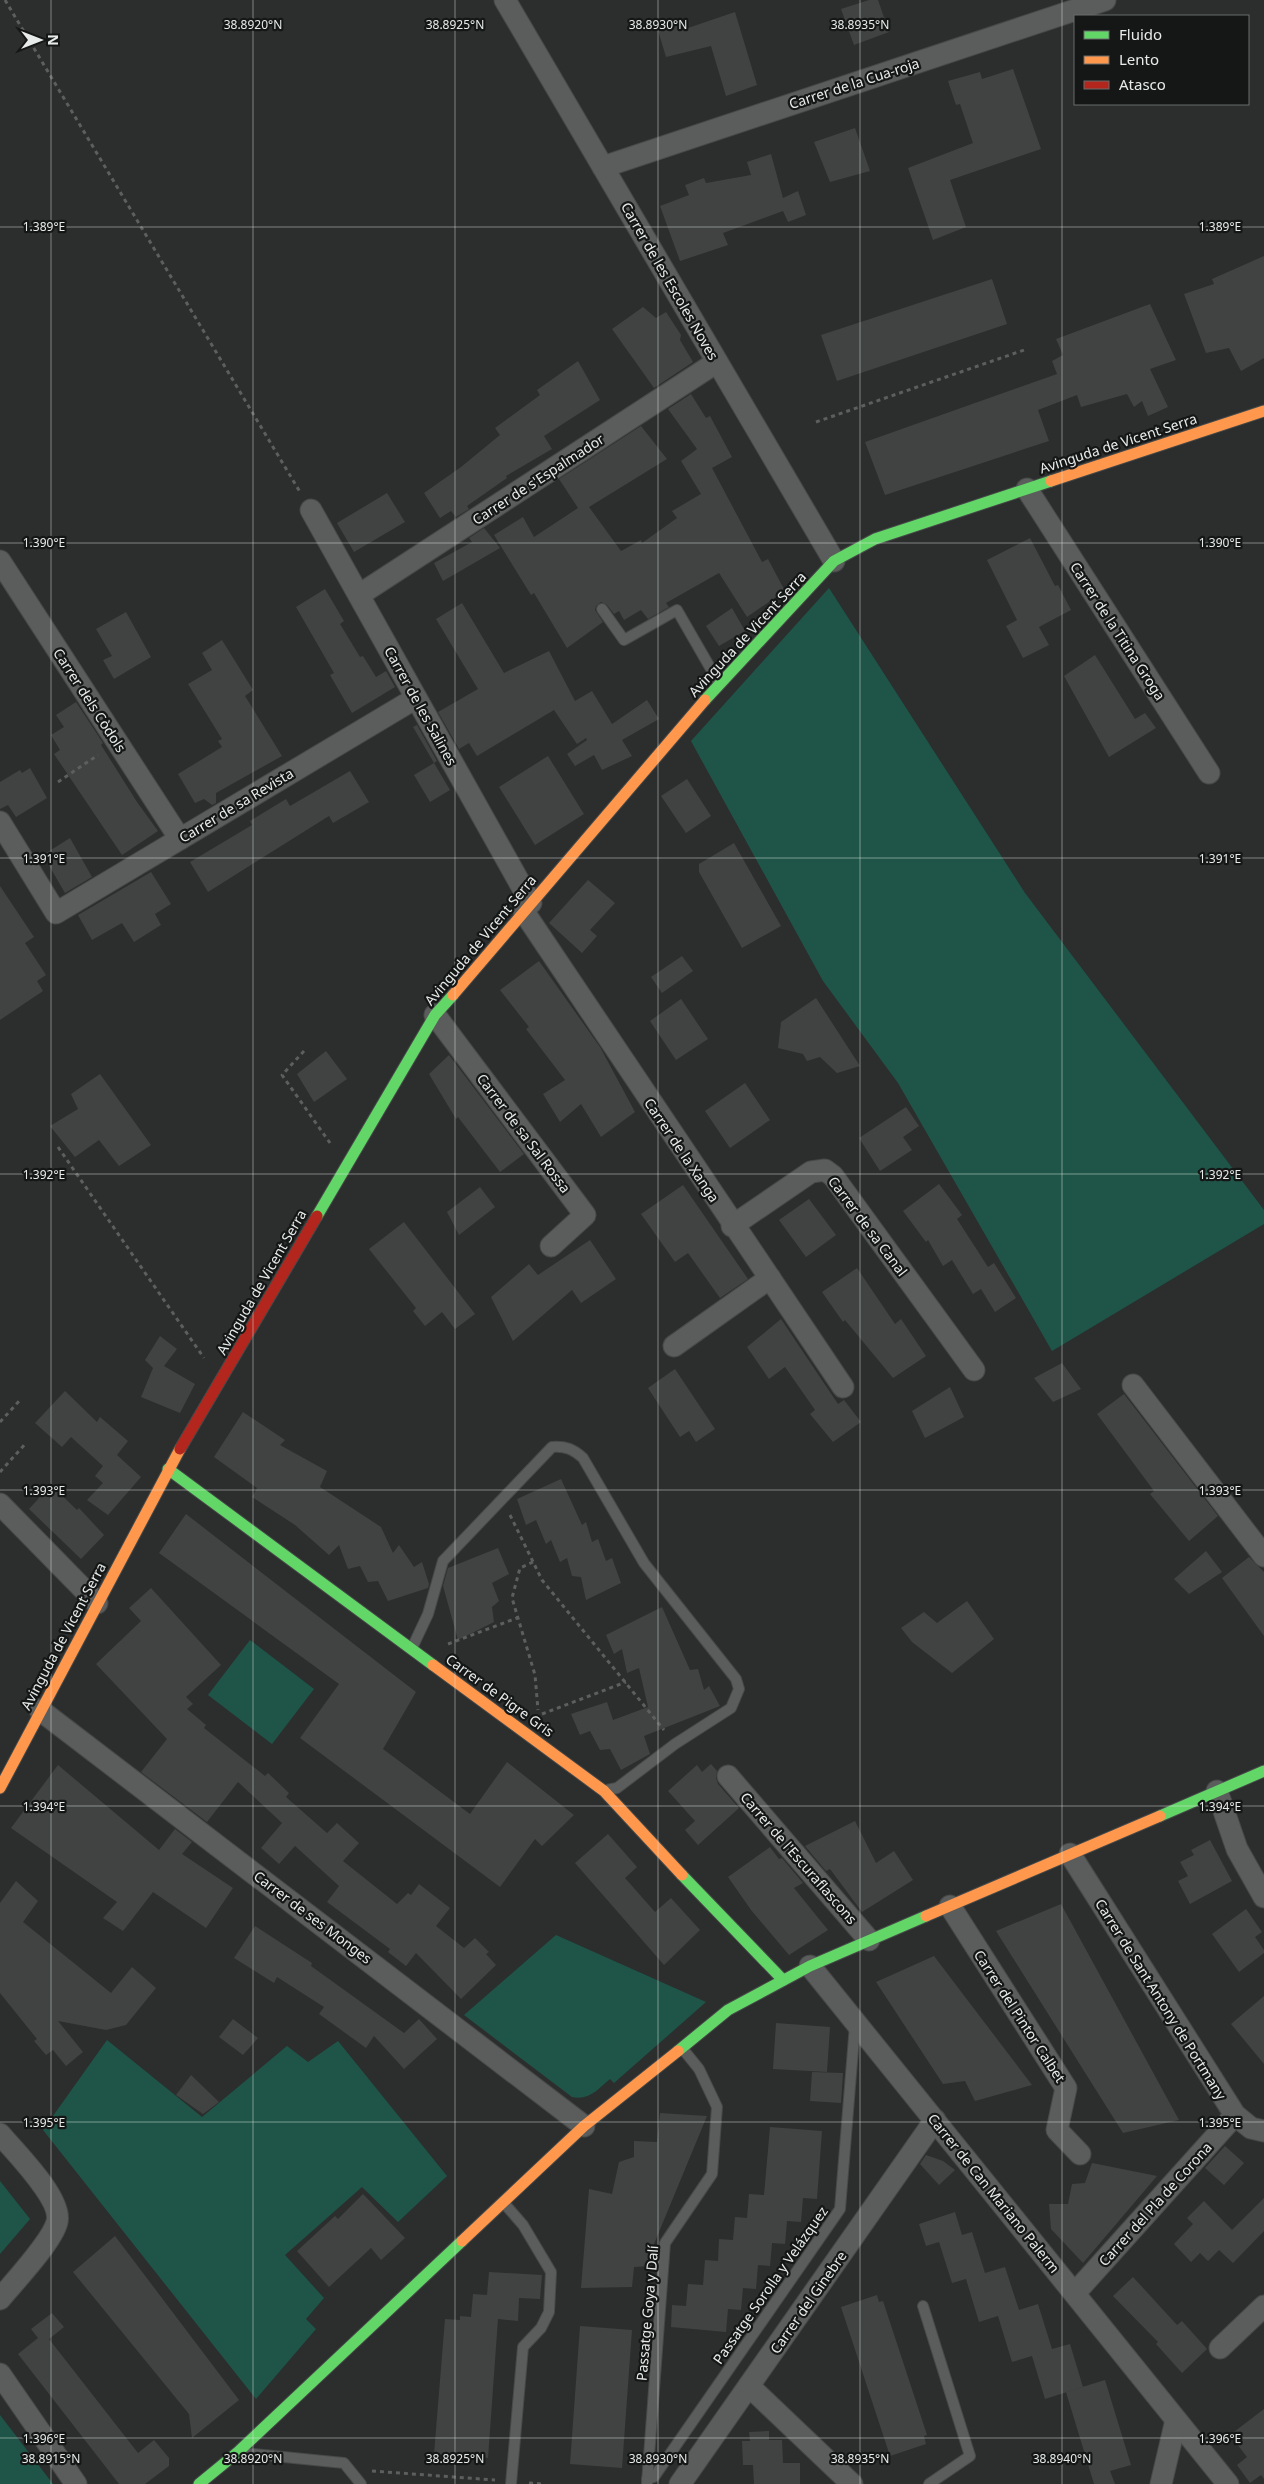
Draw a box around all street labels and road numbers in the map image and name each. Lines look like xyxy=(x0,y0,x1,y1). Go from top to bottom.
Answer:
street label: Carrer de la Cua-roja xyxy=(786,53,922,113)
street label: Carrer de les Escoles Noves xyxy=(617,199,723,364)
street label: Avinguda de Vicent Serra xyxy=(1037,409,1199,477)
street label: Carrer de s'Espalmador xyxy=(468,429,608,529)
street label: Carrer de la Titina Groga xyxy=(1066,558,1170,704)
street label: Avinguda de Vicent Serra xyxy=(684,567,810,701)
street label: Carrer de les Salines xyxy=(380,643,462,769)
street label: Carrer dels Còdols xyxy=(49,644,131,756)
street label: Carrer de sa Revista xyxy=(175,763,297,847)
street label: Avinguda de Vicent Serra xyxy=(420,871,540,1009)
street label: Carrer de sa Sal Rossa xyxy=(473,1069,575,1197)
street label: Carrer de la Xanga xyxy=(640,1094,724,1206)
street label: Carrer de sa Canal xyxy=(824,1172,912,1280)
street label: Avinguda de Vicent Serra xyxy=(212,1206,310,1358)
street label: Avinguda de Vicent Serra xyxy=(16,1559,110,1713)
street label: Carrer de Pigre Gris xyxy=(442,1649,558,1741)
street label: Carrer de l'Escuraflascons xyxy=(736,1788,862,1928)
street label: Carrer de ses Monges xyxy=(250,1866,376,1968)
street label: Carrer de Sant Antony de Portmany xyxy=(1091,1895,1231,2104)
street label: Carrer del Pintor Calbet xyxy=(970,1946,1070,2086)
street label: Carrer de Can Mariano Palerm xyxy=(924,2109,1064,2277)
street label: Carrer del Pla de Corona xyxy=(1094,2138,1216,2270)
street label: Passatge Sorolla y Velázquez xyxy=(708,2202,832,2367)
street label: Passatge Goya y Dalí xyxy=(632,2244,662,2382)
street label: Carrer del Ginebre xyxy=(765,2247,851,2357)

